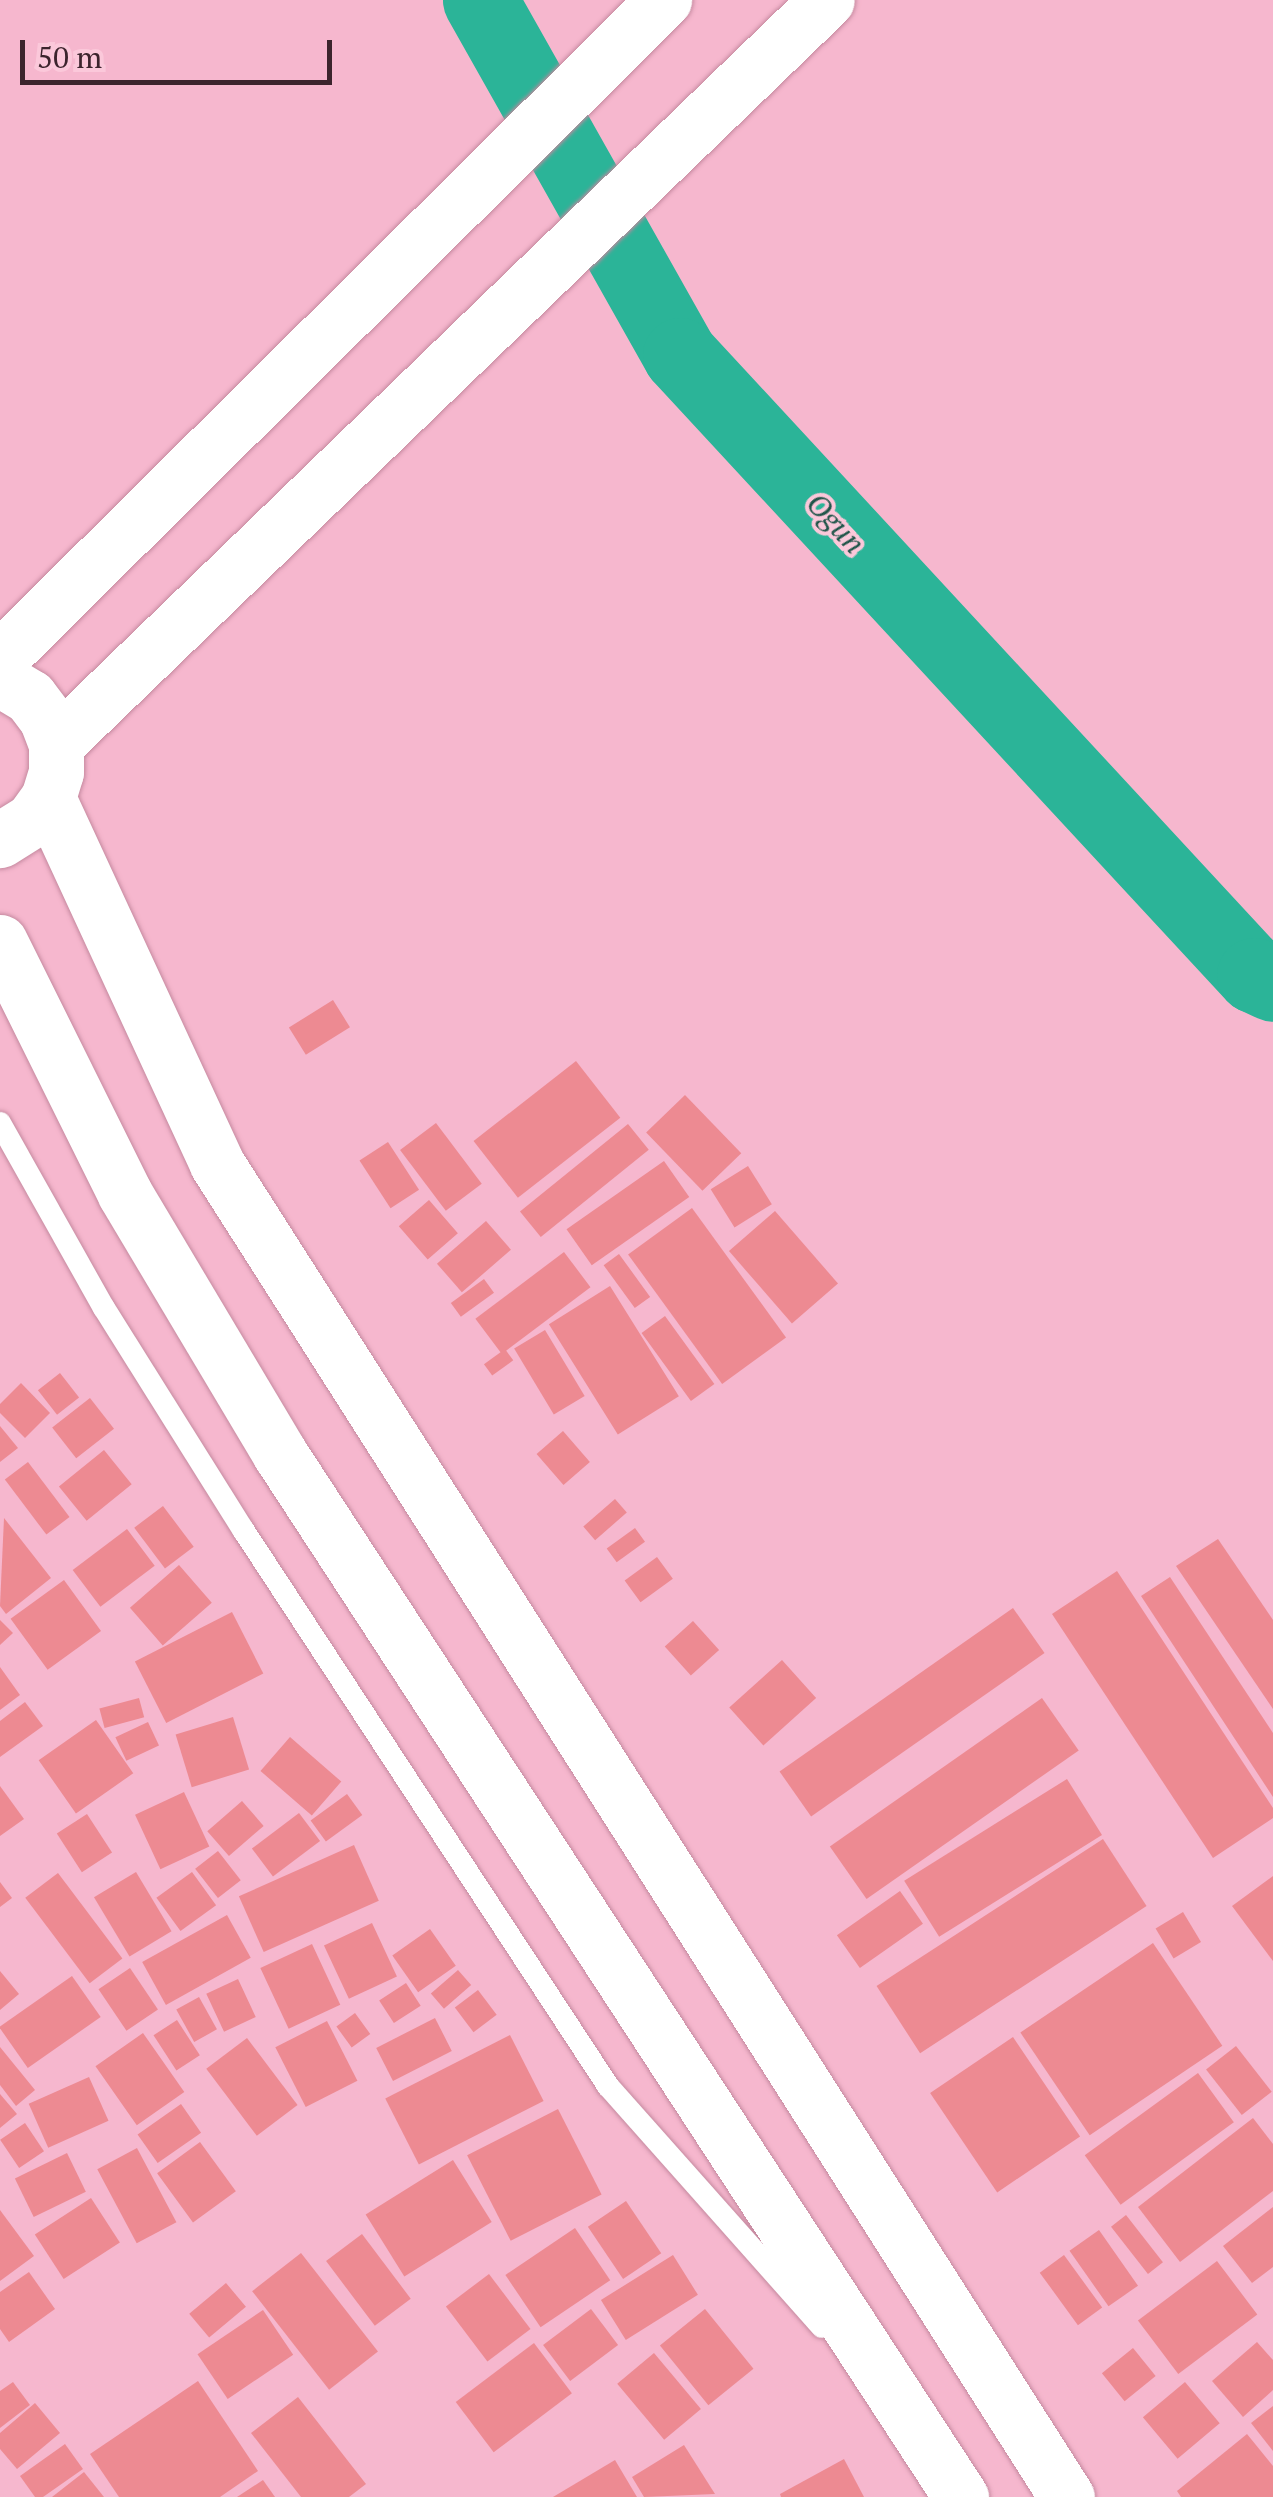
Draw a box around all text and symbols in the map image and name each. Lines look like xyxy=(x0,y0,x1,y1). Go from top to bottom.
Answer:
scale bar xyxy=(25,20,338,82)
text: 50 m xyxy=(37,37,102,77)
water label: Ogun xyxy=(799,485,873,561)

